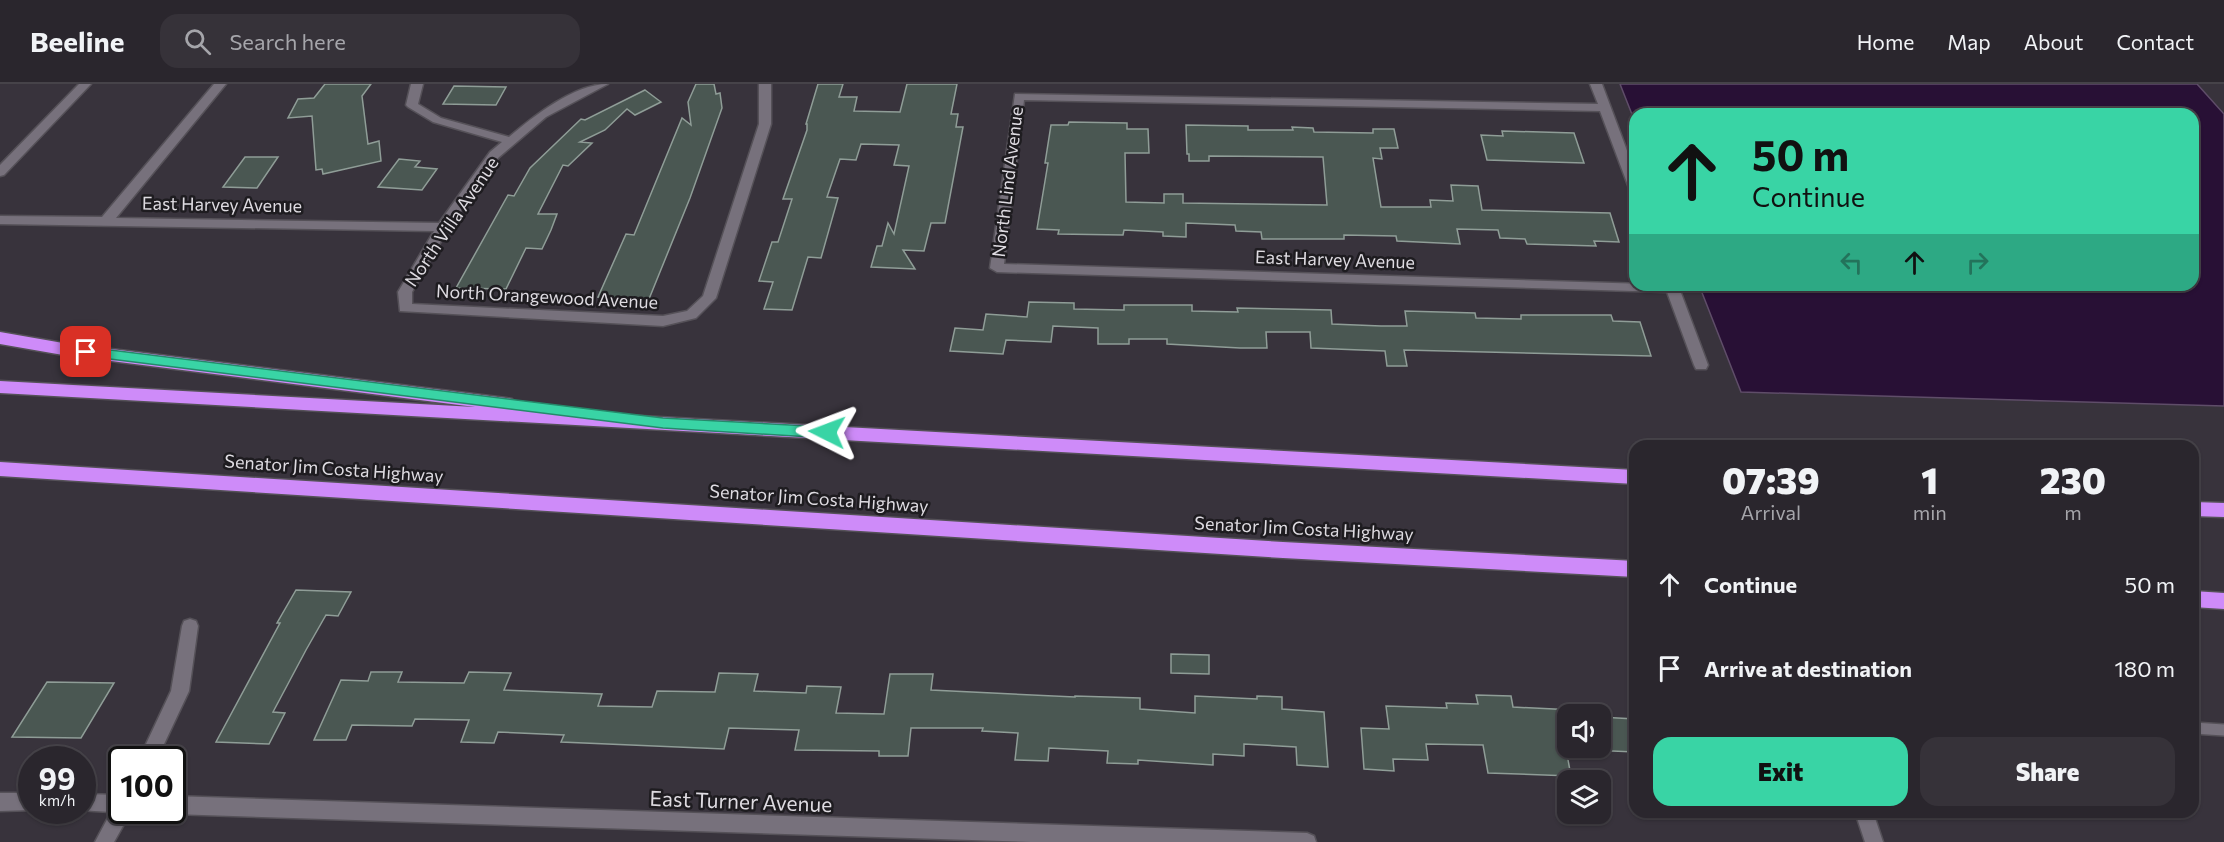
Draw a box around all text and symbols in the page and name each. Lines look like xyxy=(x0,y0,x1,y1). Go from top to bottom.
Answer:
search box xyxy=(160,14,580,68)
text: Beeline xyxy=(30,24,124,58)
icon: search xyxy=(181,25,214,58)
text: Search here xyxy=(229,28,346,55)
text: Home xyxy=(1857,29,1914,54)
text: Map xyxy=(1947,29,1991,54)
text: About xyxy=(2024,29,2083,54)
text: Contact xyxy=(2116,29,2194,54)
street label: North Lind Avenue xyxy=(987,105,1027,259)
text: 50 m xyxy=(1752,128,1849,180)
icon: ahead xyxy=(1653,132,1731,210)
street label: North Villa Avenue xyxy=(400,152,503,290)
text: Continue xyxy=(1752,180,1865,213)
street label: East Harvey Avenue xyxy=(142,192,302,216)
street label: East Harvey Avenue xyxy=(1255,245,1415,273)
icon: left xyxy=(1835,246,1868,279)
icon: ahead xyxy=(1898,246,1931,279)
icon: right xyxy=(1961,246,1994,279)
street label: North Orangewood Avenue xyxy=(435,279,659,313)
pin xyxy=(60,326,111,377)
icon: arrive xyxy=(69,335,102,368)
position arrow xyxy=(795,400,859,464)
street label: Senator Jim Costa Highway xyxy=(224,449,444,487)
text: 07:39 xyxy=(1722,457,1820,501)
text: 1 xyxy=(1921,457,1938,501)
text: 230 xyxy=(2040,457,2106,501)
street label: Senator Jim Costa Highway xyxy=(709,479,929,517)
text: Arrival xyxy=(1741,500,1801,524)
text: min xyxy=(1913,500,1947,524)
text: m xyxy=(2064,500,2082,524)
street label: Senator Jim Costa Highway xyxy=(1194,511,1414,545)
icon: ahead xyxy=(1653,568,1686,601)
text: Continue xyxy=(1704,571,1797,598)
text: 50 m xyxy=(2125,571,2175,598)
icon: arrive xyxy=(1653,652,1686,685)
text: Arrive at destination xyxy=(1704,655,1912,682)
text: 180 m xyxy=(2114,655,2175,682)
map controls xyxy=(1557,704,1611,824)
button: sound xyxy=(1557,704,1611,758)
button: Exit xyxy=(1653,737,1908,806)
button: Share xyxy=(1920,737,2175,806)
speed limit sign: 100 xyxy=(108,746,186,824)
text: 99 xyxy=(38,759,76,796)
button: layers xyxy=(1557,770,1611,824)
street label: East Turner Avenue xyxy=(649,785,833,816)
text: km/h xyxy=(39,791,75,809)

